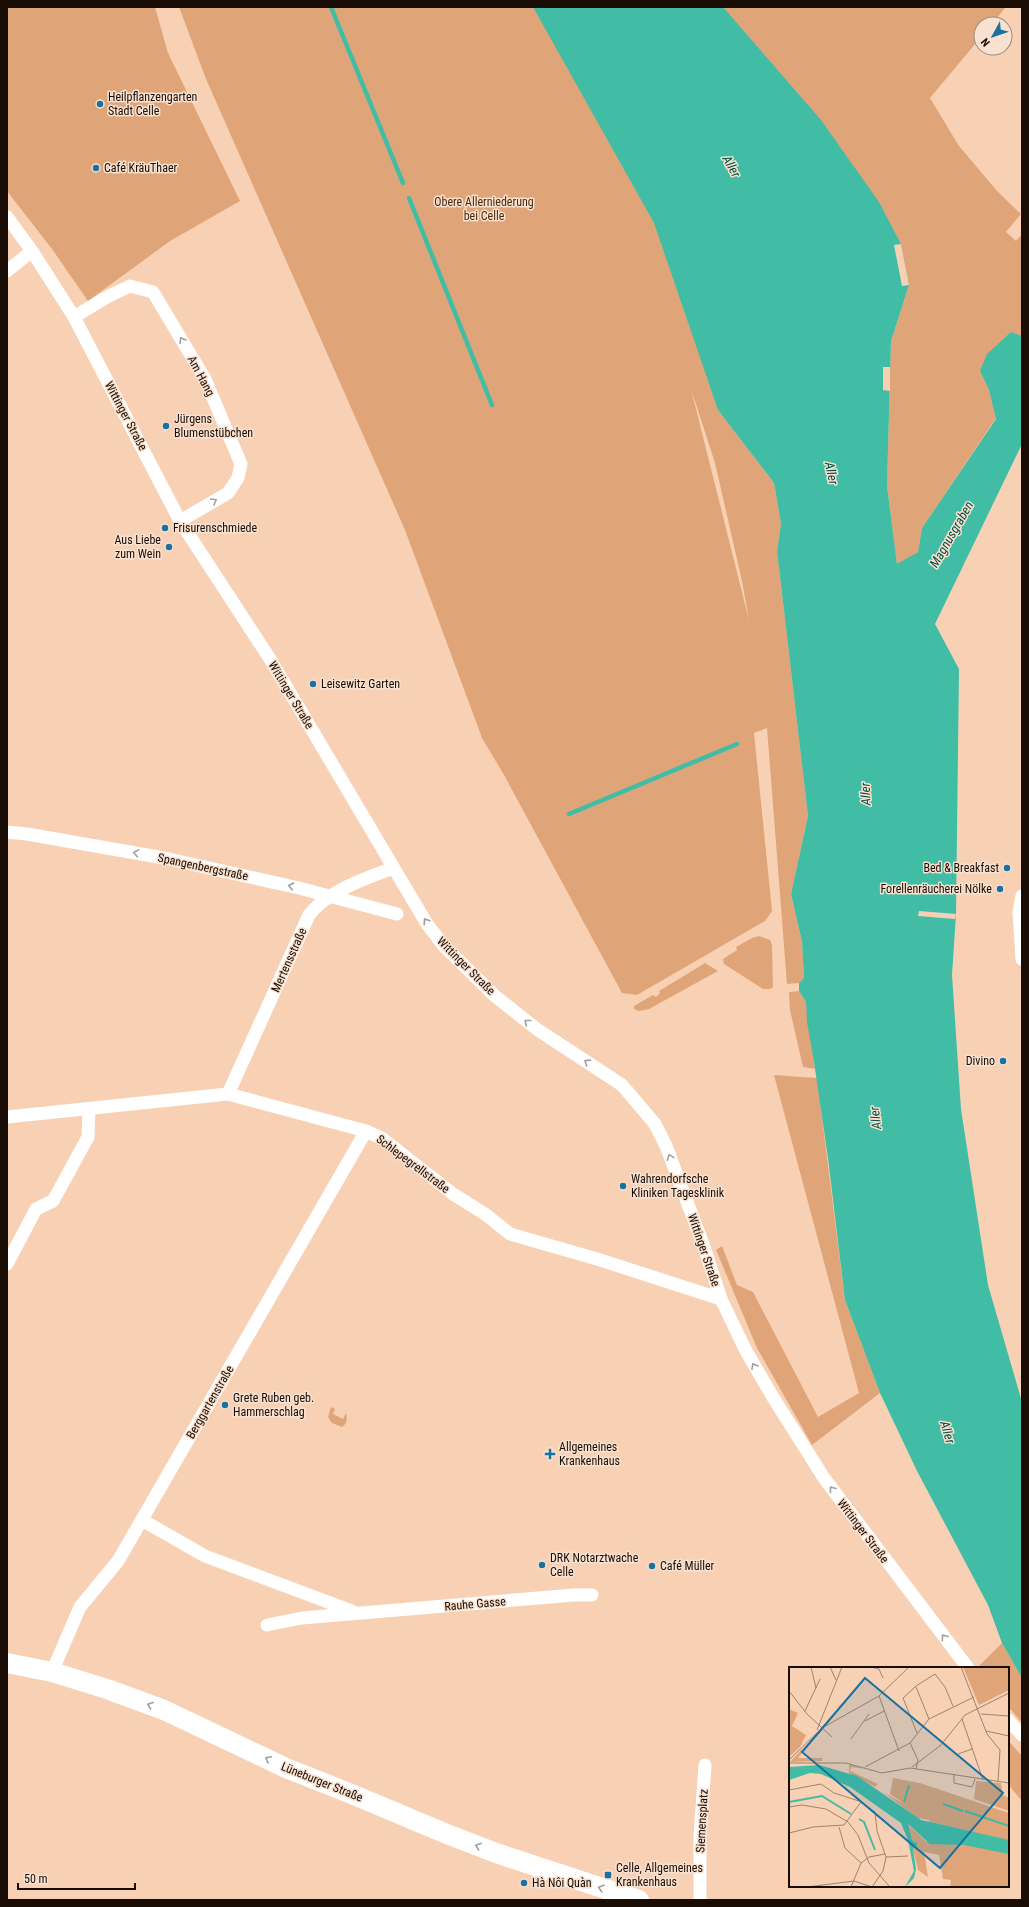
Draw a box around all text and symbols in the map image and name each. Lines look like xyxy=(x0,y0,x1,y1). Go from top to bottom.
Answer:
north arrow xyxy=(973,16,1013,56)
text: N xyxy=(978,35,993,49)
place label: Heilpflanzengarten Stadt Celle xyxy=(108,90,198,118)
marker: Heilpflanzengarten Stadt Celle xyxy=(95,99,105,109)
water label: Aller xyxy=(719,152,744,181)
place label: Café KräuThaer xyxy=(104,161,178,175)
marker: Café KräuThaer xyxy=(91,163,101,173)
park label: Obere Allerniederung bei Celle xyxy=(434,195,534,223)
one-way arrow xyxy=(179,337,186,344)
street label: Am Hang xyxy=(185,353,217,399)
street label: Wittinger Straße xyxy=(102,379,150,453)
place label: Jürgens Blumenstübchen xyxy=(174,412,253,440)
marker: Jürgens Blumenstübchen xyxy=(161,421,171,431)
water label: Aller xyxy=(822,459,841,487)
one-way arrow xyxy=(210,498,217,505)
water label: Magnusgraben xyxy=(926,499,976,570)
place label: Frisurenschmiede xyxy=(173,521,257,535)
marker: Frisurenschmiede xyxy=(160,523,170,533)
place label: Aus Liebe zum Wein xyxy=(114,533,161,561)
marker: Aus Liebe zum Wein xyxy=(164,542,174,552)
street label: Wittinger Straße xyxy=(265,659,317,732)
place label: Leisewitz Garten xyxy=(321,677,400,691)
marker: Leisewitz Garten xyxy=(308,679,318,689)
water label: Aller xyxy=(858,781,873,807)
one-way arrow xyxy=(133,849,140,858)
street label: Spangenbergstraße xyxy=(156,851,250,884)
place label: Bed & Breakfast xyxy=(923,861,999,875)
marker: Bed & Breakfast xyxy=(1002,863,1012,873)
place label: Forellenräucherei Nölke xyxy=(880,882,992,896)
one-way arrow xyxy=(288,883,294,891)
marker: Forellenräucherei Nölke xyxy=(995,884,1005,894)
one-way arrow xyxy=(423,918,430,925)
street label: Mertensstraße xyxy=(269,925,310,994)
street label: Wittinger Straße xyxy=(434,934,498,998)
one-way arrow xyxy=(525,1020,532,1027)
place label: Divino xyxy=(966,1054,995,1068)
marker: Divino xyxy=(998,1056,1008,1066)
one-way arrow xyxy=(584,1059,591,1066)
water label: Aller xyxy=(867,1105,884,1131)
street label: Schlepegrellstraße xyxy=(374,1132,453,1196)
one-way arrow xyxy=(667,1154,675,1161)
place label: Wahrendorfsche Kliniken Tagesklinik xyxy=(631,1172,725,1200)
marker: Wahrendorfsche Kliniken Tagesklinik xyxy=(618,1181,628,1191)
street label: Wittinger Straße xyxy=(685,1212,723,1289)
one-way arrow xyxy=(752,1362,759,1370)
street label: Berggartenstraße xyxy=(183,1363,237,1441)
place label: Grete Ruben geb. Hammerschlag xyxy=(233,1391,314,1419)
marker: Grete Ruben geb. Hammerschlag xyxy=(220,1400,230,1410)
water label: Aller xyxy=(937,1418,958,1446)
place label: Allgemeines Krankenhaus xyxy=(559,1440,620,1468)
marker: Allgemeines Krankenhaus xyxy=(544,1448,556,1460)
one-way arrow xyxy=(829,1486,836,1493)
street label: Wittinger Straße xyxy=(834,1496,892,1566)
place label: DRK Notarztwache Celle xyxy=(550,1551,639,1579)
place label: Café Müller xyxy=(660,1559,715,1573)
marker: DRK Notarztwache Celle xyxy=(537,1560,547,1570)
marker: Café Müller xyxy=(647,1561,657,1571)
street label: Rauhe Gasse xyxy=(444,1594,507,1614)
one-way arrow xyxy=(941,1634,949,1641)
inset map xyxy=(789,1667,1009,1887)
one-way arrow xyxy=(146,1701,153,1709)
one-way arrow xyxy=(264,1756,272,1764)
street label: Lüneburger Straße xyxy=(279,1759,365,1805)
street label: Siemensplatz xyxy=(693,1789,711,1853)
one-way arrow xyxy=(475,1842,482,1850)
place label: Celle, Allgemeines Krankenhaus xyxy=(616,1861,703,1889)
scale bar xyxy=(18,1865,135,1891)
marker: Celle, Allgemeines Krankenhaus xyxy=(603,1870,613,1880)
text: 50 m xyxy=(24,1872,48,1886)
place label: Hà Nôi Quàn xyxy=(532,1876,592,1890)
marker: Hà Nôi Quàn xyxy=(519,1878,529,1888)
one-way arrow xyxy=(598,1884,605,1893)

